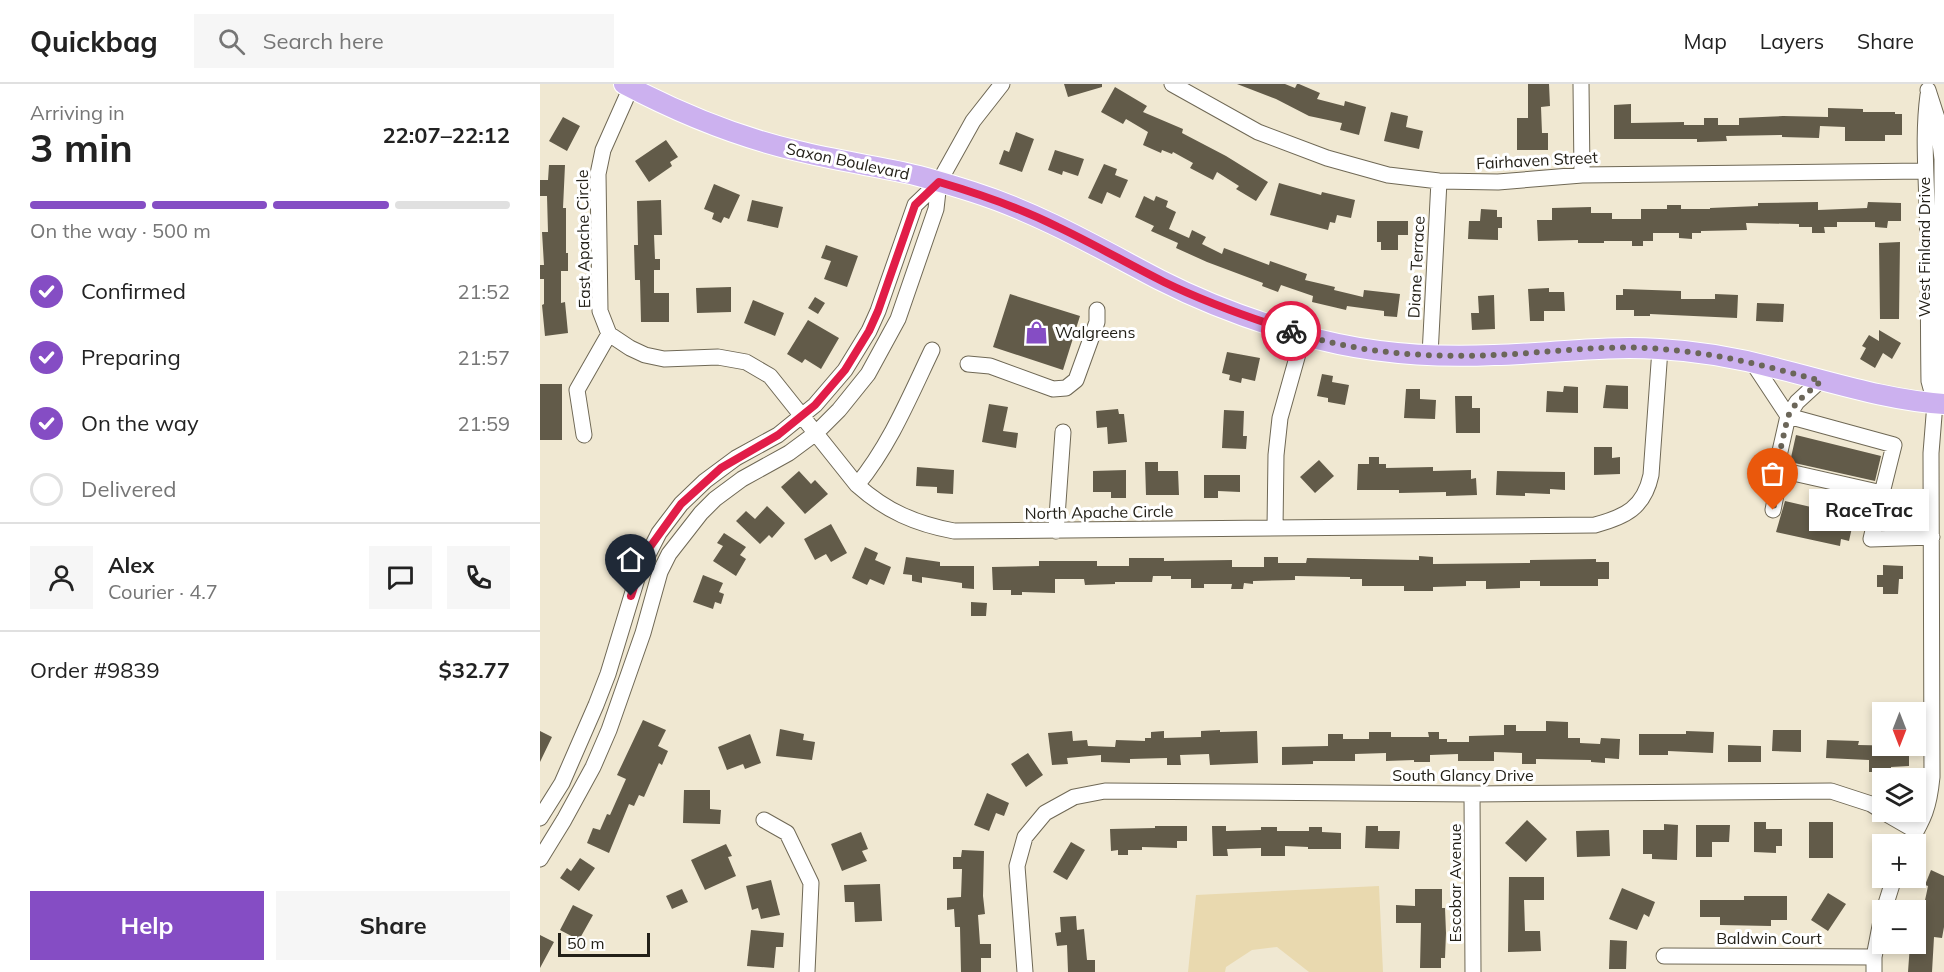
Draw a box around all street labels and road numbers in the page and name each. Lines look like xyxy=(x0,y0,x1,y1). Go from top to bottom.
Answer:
street label: Saxon Boulevard xyxy=(785,138,911,184)
street label: Fairhaven Street xyxy=(1476,147,1599,173)
street label: East Apache Circle xyxy=(572,170,594,308)
street label: West Finland Drive xyxy=(1914,177,1934,317)
street label: Diane Terrace xyxy=(1403,215,1429,319)
street label: North Apache Circle xyxy=(1025,501,1173,523)
street label: South Glancy Drive xyxy=(1392,765,1534,785)
street label: Escobar Avenue xyxy=(1445,823,1465,943)
street label: Baldwin Court xyxy=(1716,928,1822,948)

